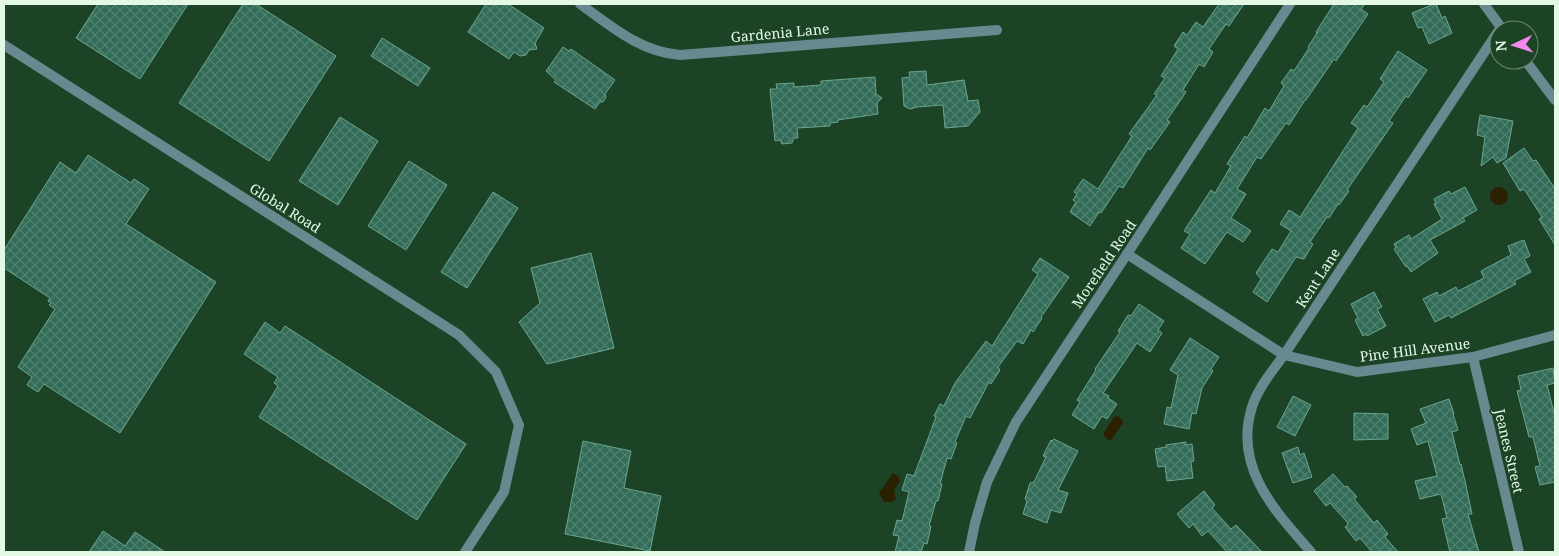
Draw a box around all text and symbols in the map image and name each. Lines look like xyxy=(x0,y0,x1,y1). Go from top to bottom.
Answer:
street label: Gardenia Lane xyxy=(730,19,830,46)
north arrow xyxy=(1489,20,1539,70)
text: N xyxy=(1491,40,1510,52)
street label: Global Road xyxy=(246,178,325,237)
street label: Morefield Road xyxy=(1067,216,1140,311)
street label: Kent Lane xyxy=(1291,244,1344,311)
street label: Pine Hill Avenue xyxy=(1359,333,1471,366)
street label: Jeanes Street xyxy=(1490,406,1528,495)

